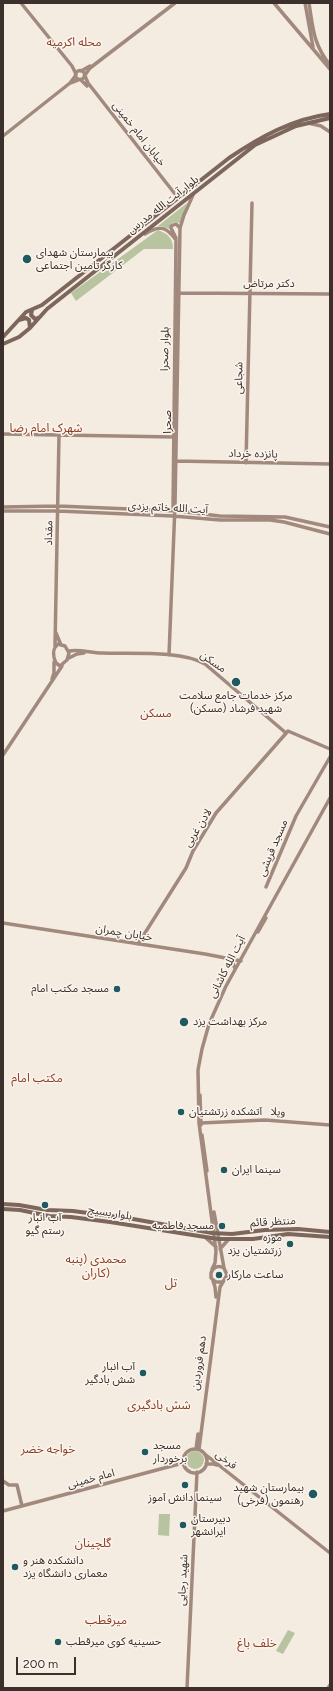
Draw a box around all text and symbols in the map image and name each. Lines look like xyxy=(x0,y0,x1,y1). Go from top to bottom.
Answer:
district label: محله اکرمیه xyxy=(46,35,102,49)
street label: خیابان امام خمینی xyxy=(110,99,168,169)
street label: بلوار آیت الله مدرس xyxy=(125,173,201,237)
place label: بیمارستان شهدای کارگر تامین اجتماعی xyxy=(36,246,122,272)
marker: بیمارستان شهدای کارگر تامین اجتماعی xyxy=(21,253,33,265)
street label: دکتر مرتاض xyxy=(243,277,295,291)
street label: بلوار صحرا xyxy=(158,327,172,371)
street label: شجاعی xyxy=(232,362,246,394)
street label: صحرا xyxy=(161,410,175,434)
district label: شهرک امام رضا xyxy=(9,421,83,435)
street label: پانزده خرداد xyxy=(228,447,278,461)
street label: آیت الله خاتم یزدی xyxy=(128,499,208,517)
street label: مقداد xyxy=(42,520,56,546)
street label: مسکن xyxy=(197,648,229,676)
marker: مرکز خدمات جامع سلامت شهید فرشاد (مسکن) xyxy=(230,676,242,688)
place label: مرکز خدمات جامع سلامت شهید فرشاد (مسکن) xyxy=(179,689,293,715)
district label: مسکن xyxy=(140,706,172,720)
street label: لادن غربی xyxy=(181,806,215,850)
street label: مسجد قریشی xyxy=(255,818,291,878)
street label: خیابان چمران xyxy=(95,922,153,944)
street label: آیت الله کاشانی xyxy=(206,934,248,1000)
place label: مسجد مکتب امام xyxy=(31,982,109,996)
marker: مسجد مکتب امام xyxy=(112,984,122,994)
place label: مرکز بهداشت یزد xyxy=(193,1015,267,1029)
marker: مرکز بهداشت یزد xyxy=(178,1016,190,1028)
district label: مکتب امام xyxy=(11,1071,63,1085)
place label: آتشکده زرتشتیان xyxy=(189,1105,262,1119)
street label: ویلا xyxy=(270,1105,286,1119)
marker: آتشکده زرتشتیان xyxy=(176,1107,186,1117)
place label: سینما ایران xyxy=(232,1163,281,1177)
marker: سینما ایران xyxy=(219,1165,229,1175)
marker: آب انبار رستم گیو xyxy=(40,1200,50,1210)
street label: بلوار بسیج xyxy=(87,1203,133,1223)
place label: آب انبار رستم گیو xyxy=(25,1211,65,1237)
street label: منتظر قائم xyxy=(250,1214,296,1230)
place label: مسجد فاطمیه xyxy=(152,1219,214,1233)
marker: مسجد فاطمیه xyxy=(217,1221,227,1231)
place label: موزه زرتشتیان یزد xyxy=(227,1231,282,1257)
marker: موزه زرتشتیان یزد xyxy=(285,1239,295,1249)
district label: محمدی (پنبه کاران) xyxy=(65,1252,127,1280)
place label: ساعت مارکار xyxy=(227,1268,283,1282)
marker: ساعت مارکار xyxy=(214,1270,224,1280)
district label: تل xyxy=(165,1276,177,1290)
street label: دهم فروردین xyxy=(189,1335,209,1391)
place label: آب انبار شش بادگیر xyxy=(85,1360,135,1386)
marker: آب انبار شش بادگیر xyxy=(138,1368,148,1378)
district label: شش بادگیری xyxy=(127,1398,191,1412)
place label: مسجد برخوردار xyxy=(153,1439,187,1465)
district label: خواجه خضر xyxy=(21,1442,75,1456)
marker: مسجد برخوردار xyxy=(140,1447,150,1457)
street label: فرخی xyxy=(213,1448,239,1472)
street label: امام خمینی xyxy=(66,1466,116,1492)
marker: سینما دانش آموز xyxy=(180,1480,190,1490)
place label: بیمارستان شهید رهنمون (فرخی) xyxy=(233,1481,304,1507)
marker: بیمارستان شهید رهنمون (فرخی) xyxy=(307,1488,319,1500)
place label: سینما دانش آموز xyxy=(148,1491,222,1505)
place label: دبیرستان ایرانشهر xyxy=(191,1512,231,1538)
marker: دبیرستان ایرانشهر xyxy=(178,1520,188,1530)
district label: گلچینان xyxy=(75,1536,111,1550)
place label: دانشکده هنر و معماری دانشگاه یزد xyxy=(23,1554,108,1580)
street label: شهید رجایی xyxy=(175,1554,191,1606)
marker: دانشکده هنر و معماری دانشگاه یزد xyxy=(10,1562,20,1572)
district label: میرقطب xyxy=(85,1613,127,1627)
place label: حسینیه کوی میرقطب xyxy=(66,1635,161,1649)
district label: خلف باغ xyxy=(237,1636,277,1650)
marker: حسینیه کوی میرقطب xyxy=(53,1637,63,1647)
scale bar xyxy=(18,1649,78,1675)
text: 200 m xyxy=(23,1657,58,1671)

